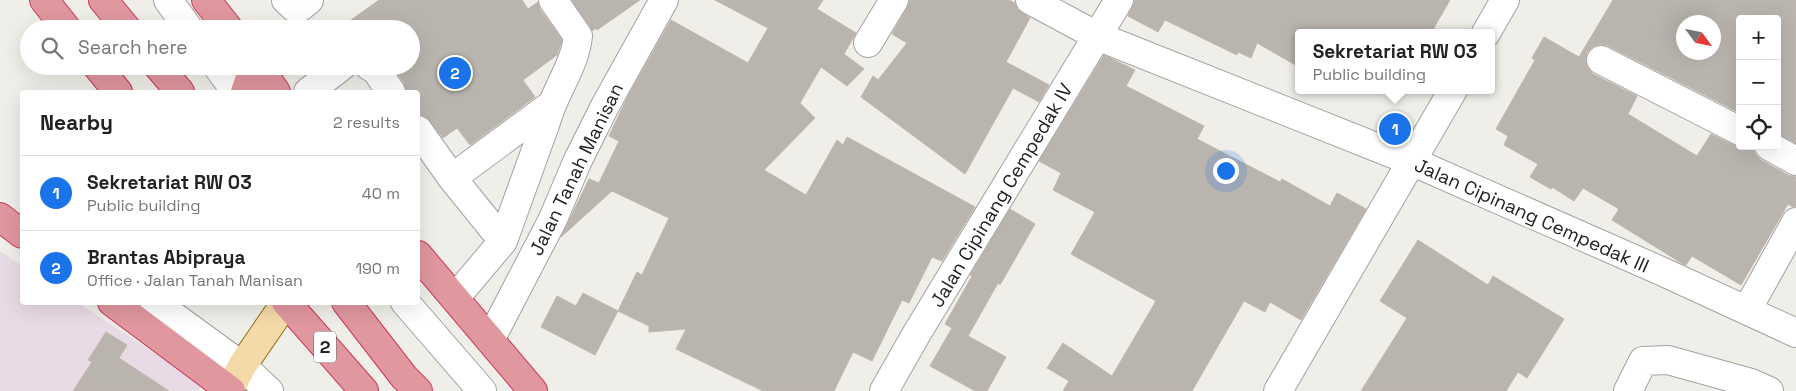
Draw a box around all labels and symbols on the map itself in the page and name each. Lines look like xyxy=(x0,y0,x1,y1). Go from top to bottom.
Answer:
north arrow xyxy=(1676,15,1721,60)
pin: 2 xyxy=(439,54,471,92)
street label: Jalan Tanah Manisan xyxy=(524,79,629,260)
street label: Jalan Cipinang Cempedak IV xyxy=(925,79,1078,312)
pin: 1 xyxy=(1379,110,1411,148)
street label: Jalan Cipinang Cempedak III xyxy=(1411,152,1653,279)
your location xyxy=(1213,158,1239,184)
road number: 2 xyxy=(314,332,336,362)

